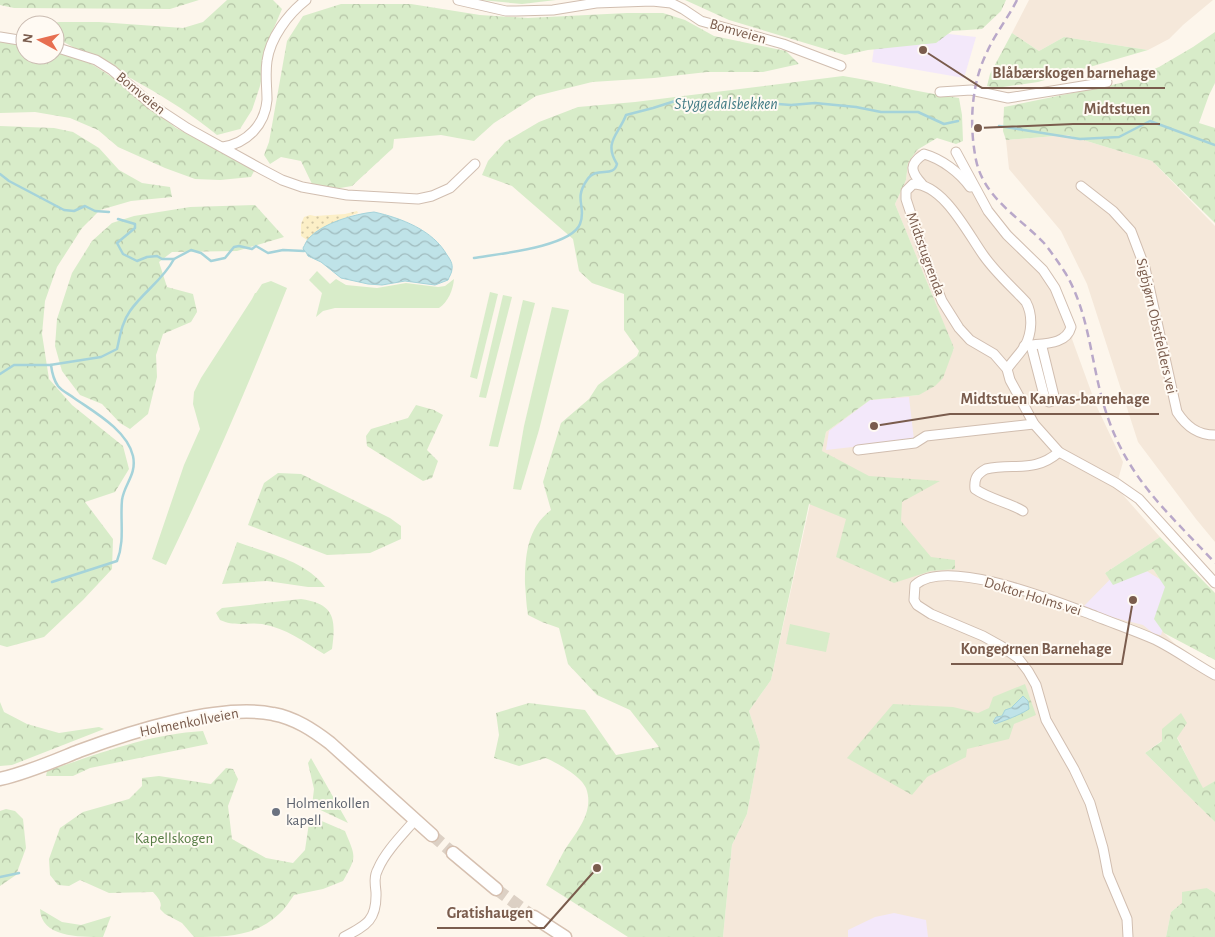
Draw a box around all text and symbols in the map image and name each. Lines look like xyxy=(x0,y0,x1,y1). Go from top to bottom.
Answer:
north arrow xyxy=(15,15,65,65)
street label: Bomveien xyxy=(708,16,768,47)
text: N xyxy=(21,33,36,44)
callout: Blåbærskogen barnehage xyxy=(982,57,1165,88)
text: Blåbærskogen barnehage xyxy=(992,65,1156,81)
street label: Bomveien xyxy=(113,69,168,118)
callout: Midtstuen xyxy=(1073,93,1160,124)
water label: Styggedalsbekken xyxy=(674,96,778,112)
text: Midtstuen xyxy=(1084,101,1150,117)
street label: Midtstugrenda xyxy=(904,210,948,298)
street label: Sigbjørn Obstfelders vei xyxy=(1134,257,1179,395)
callout: Midtstuen Kanvas-barnehage xyxy=(950,383,1159,414)
text: Midtstuen Kanvas-barnehage xyxy=(961,391,1150,407)
street label: Doktor Holms vei xyxy=(982,575,1083,618)
callout: Kongeørnen Barnehage xyxy=(951,633,1122,664)
text: Kongeørnen Barnehage xyxy=(960,641,1112,657)
street label: Holmenkollveien xyxy=(138,706,240,739)
place label: Holmenkollen kapell xyxy=(286,796,370,828)
marker: Holmenkollen kapell xyxy=(270,806,282,818)
park label: Kapellskogen xyxy=(135,831,213,846)
callout: Gratishaugen xyxy=(437,897,544,928)
text: Gratishaugen xyxy=(447,905,533,921)

